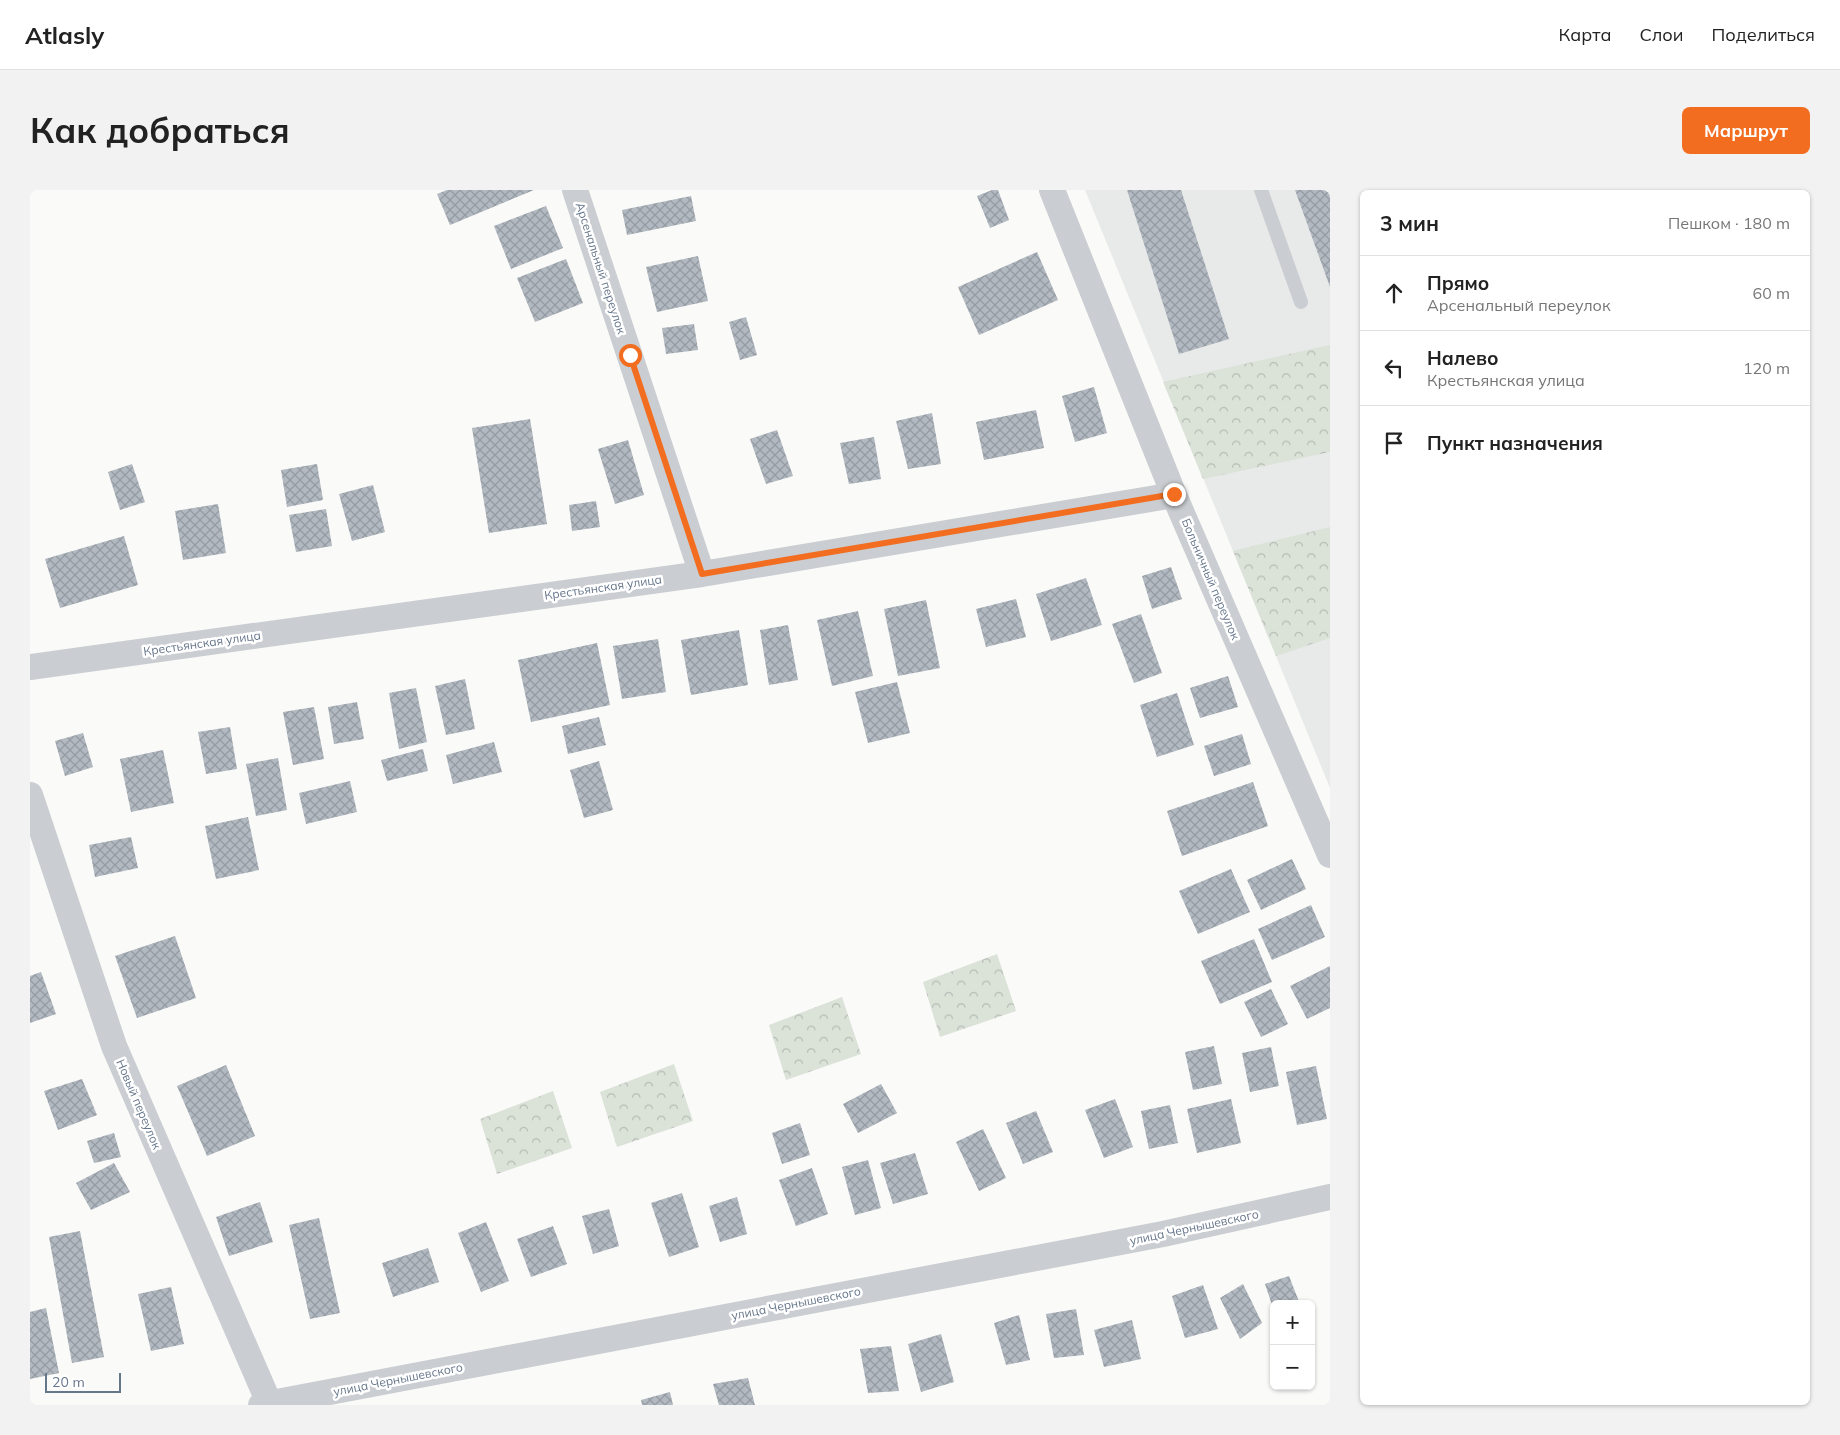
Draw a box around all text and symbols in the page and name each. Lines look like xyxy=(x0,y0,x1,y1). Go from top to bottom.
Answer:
text: Atlasly xyxy=(25,20,104,50)
text: Карта xyxy=(1559,23,1611,46)
text: Слои xyxy=(1639,23,1684,46)
text: Поделиться xyxy=(1712,23,1815,46)
button: Маршрут xyxy=(1682,107,1810,154)
text: Как добраться xyxy=(30,108,290,152)
street label: Арсенальный переулок xyxy=(573,200,630,336)
text: 3 мин xyxy=(1380,210,1439,236)
text: Пешком · 180 m xyxy=(1668,213,1790,233)
text: Прямо xyxy=(1427,271,1489,295)
icon: ahead xyxy=(1380,279,1408,307)
text: 60 m xyxy=(1753,283,1790,303)
text: Арсенальный переулок xyxy=(1427,295,1611,315)
route start xyxy=(619,344,642,367)
text: Налево xyxy=(1427,346,1499,370)
icon: left xyxy=(1380,354,1408,382)
text: 120 m xyxy=(1743,358,1790,378)
text: Крестьянская улица xyxy=(1427,370,1585,390)
icon: arrive xyxy=(1380,429,1408,457)
text: Пункт назначения xyxy=(1427,431,1603,455)
route end xyxy=(1163,483,1186,506)
street label: Больничный переулок xyxy=(1179,516,1244,642)
street label: Крестьянская улица xyxy=(543,571,663,603)
street label: Крестьянская улица xyxy=(142,627,262,659)
street label: Новый переулок xyxy=(113,1057,165,1152)
street label: улица Чернышевского xyxy=(1128,1206,1260,1248)
street label: улица Чернышевского xyxy=(730,1283,862,1323)
map controls xyxy=(1270,1300,1315,1390)
button: + xyxy=(1270,1300,1315,1345)
button: − xyxy=(1270,1345,1315,1390)
street label: улица Чернышевского xyxy=(332,1359,464,1399)
scale bar xyxy=(45,1370,121,1393)
text: 20 m xyxy=(52,1373,85,1391)

